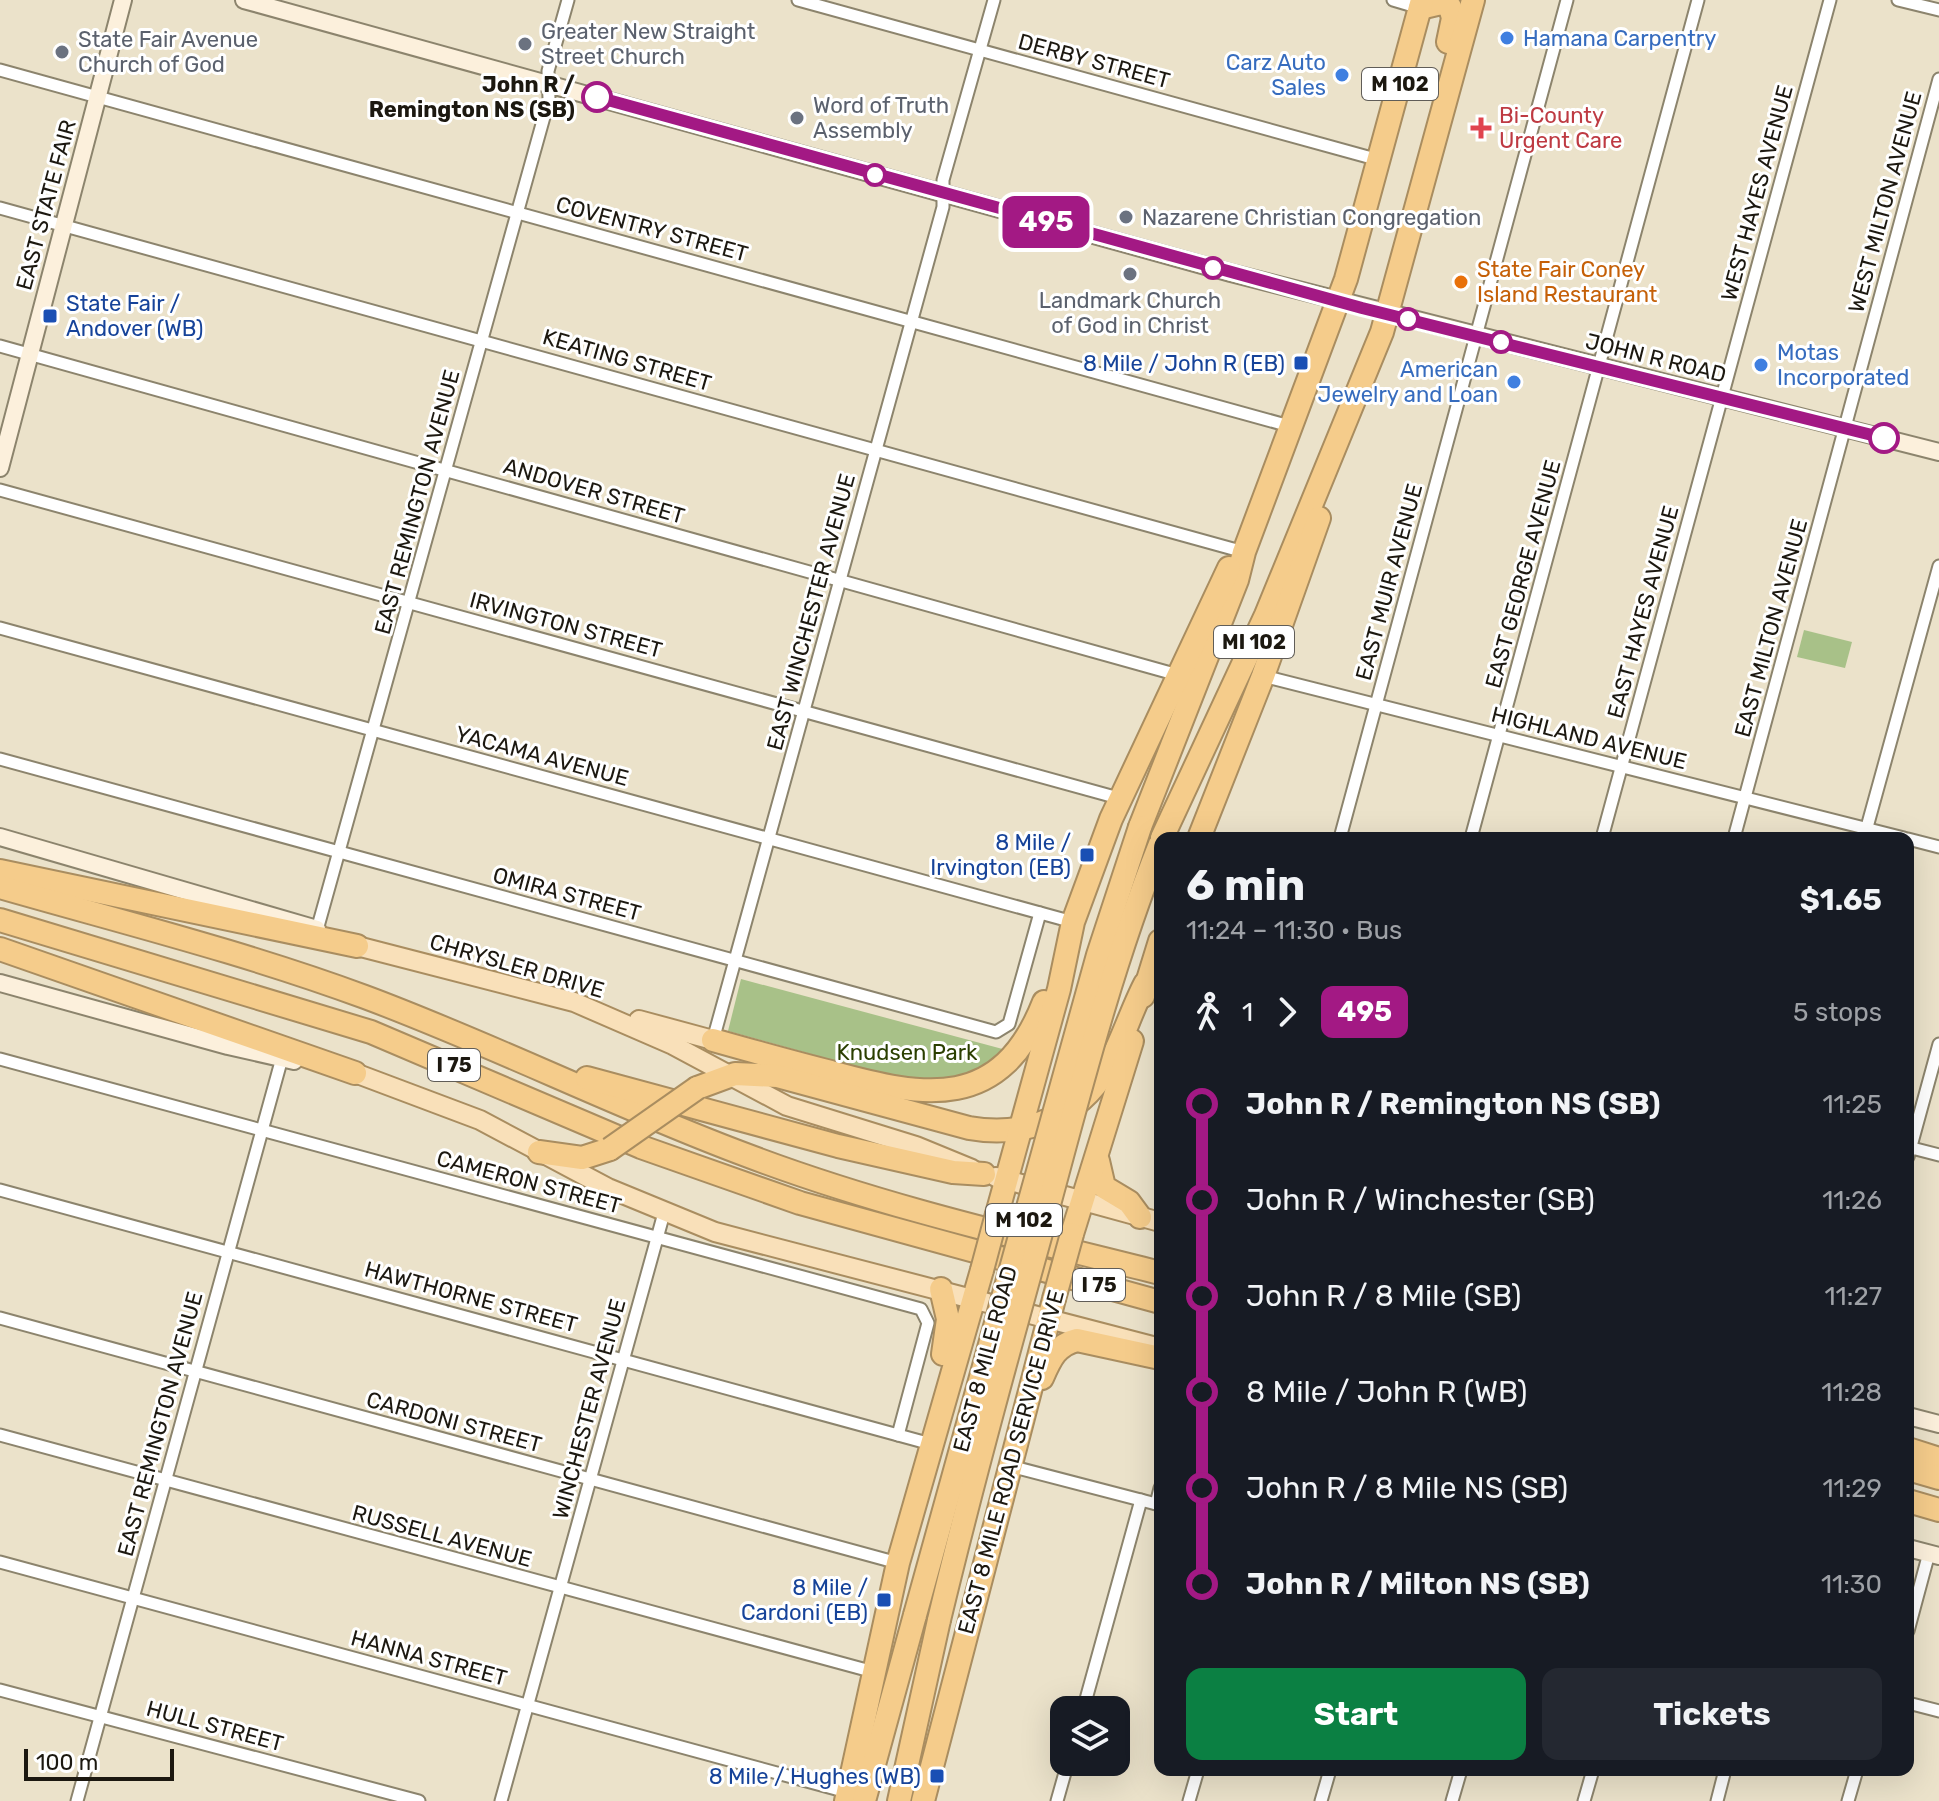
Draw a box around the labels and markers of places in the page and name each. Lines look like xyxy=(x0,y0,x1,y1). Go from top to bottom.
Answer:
place label: Greater New Straight Street Church xyxy=(541,18,756,70)
place label: Hamana Carpentry xyxy=(1523,25,1716,52)
place label: State Fair Avenue Church of God xyxy=(78,26,258,78)
marker: Hamana Carpentry xyxy=(1498,29,1516,47)
marker: Greater New Straight Street Church xyxy=(516,35,534,53)
marker: State Fair Avenue Church of God xyxy=(53,43,71,61)
place label: Carz Auto Sales xyxy=(1226,49,1326,101)
marker: Carz Auto Sales xyxy=(1333,66,1351,84)
place label: John R / Remington NS (SB) xyxy=(369,71,575,123)
marker: John R / Remington NS (SB) xyxy=(582,82,612,112)
place label: Word of Truth Assembly xyxy=(813,92,949,144)
place label: Bi-County Urgent Care xyxy=(1499,102,1622,154)
marker: Word of Truth Assembly xyxy=(788,109,806,127)
marker: Bi-County Urgent Care xyxy=(1470,117,1492,139)
unlabelled marker xyxy=(864,164,886,186)
place label: Nazarene Christian Congregation xyxy=(1142,204,1481,231)
marker: Nazarene Christian Congregation xyxy=(1117,208,1135,226)
place label: State Fair Coney Island Restaurant xyxy=(1477,256,1658,308)
unlabelled marker xyxy=(1202,257,1224,279)
marker: Landmark Church of God in Christ xyxy=(1121,265,1139,283)
marker: State Fair Coney Island Restaurant xyxy=(1452,273,1470,291)
place label: Landmark Church of God in Christ xyxy=(1039,287,1221,339)
place label: State Fair / Andover (WB) xyxy=(66,290,203,342)
marker: State Fair / Andover (WB) xyxy=(41,307,59,325)
unlabelled marker xyxy=(1397,308,1419,330)
unlabelled marker xyxy=(1490,331,1512,353)
place label: Motas Incorporated xyxy=(1777,339,1909,391)
place label: 8 Mile / John R (EB) xyxy=(1083,350,1285,377)
marker: 8 Mile / John R (EB) xyxy=(1292,354,1310,372)
place label: American Jewelry and Loan xyxy=(1318,356,1498,408)
marker: Motas Incorporated xyxy=(1752,356,1770,374)
marker: American Jewelry and Loan xyxy=(1505,373,1523,391)
unlabelled marker xyxy=(1869,423,1899,453)
place label: 8 Mile / Irvington (EB) xyxy=(930,829,1071,881)
marker: 8 Mile / Irvington (EB) xyxy=(1078,846,1096,864)
place label: 8 Mile / Cardoni (EB) xyxy=(741,1574,868,1626)
marker: 8 Mile / Cardoni (EB) xyxy=(875,1591,893,1609)
place label: 8 Mile / Hughes (WB) xyxy=(709,1763,921,1790)
marker: 8 Mile / Hughes (WB) xyxy=(928,1767,946,1785)

